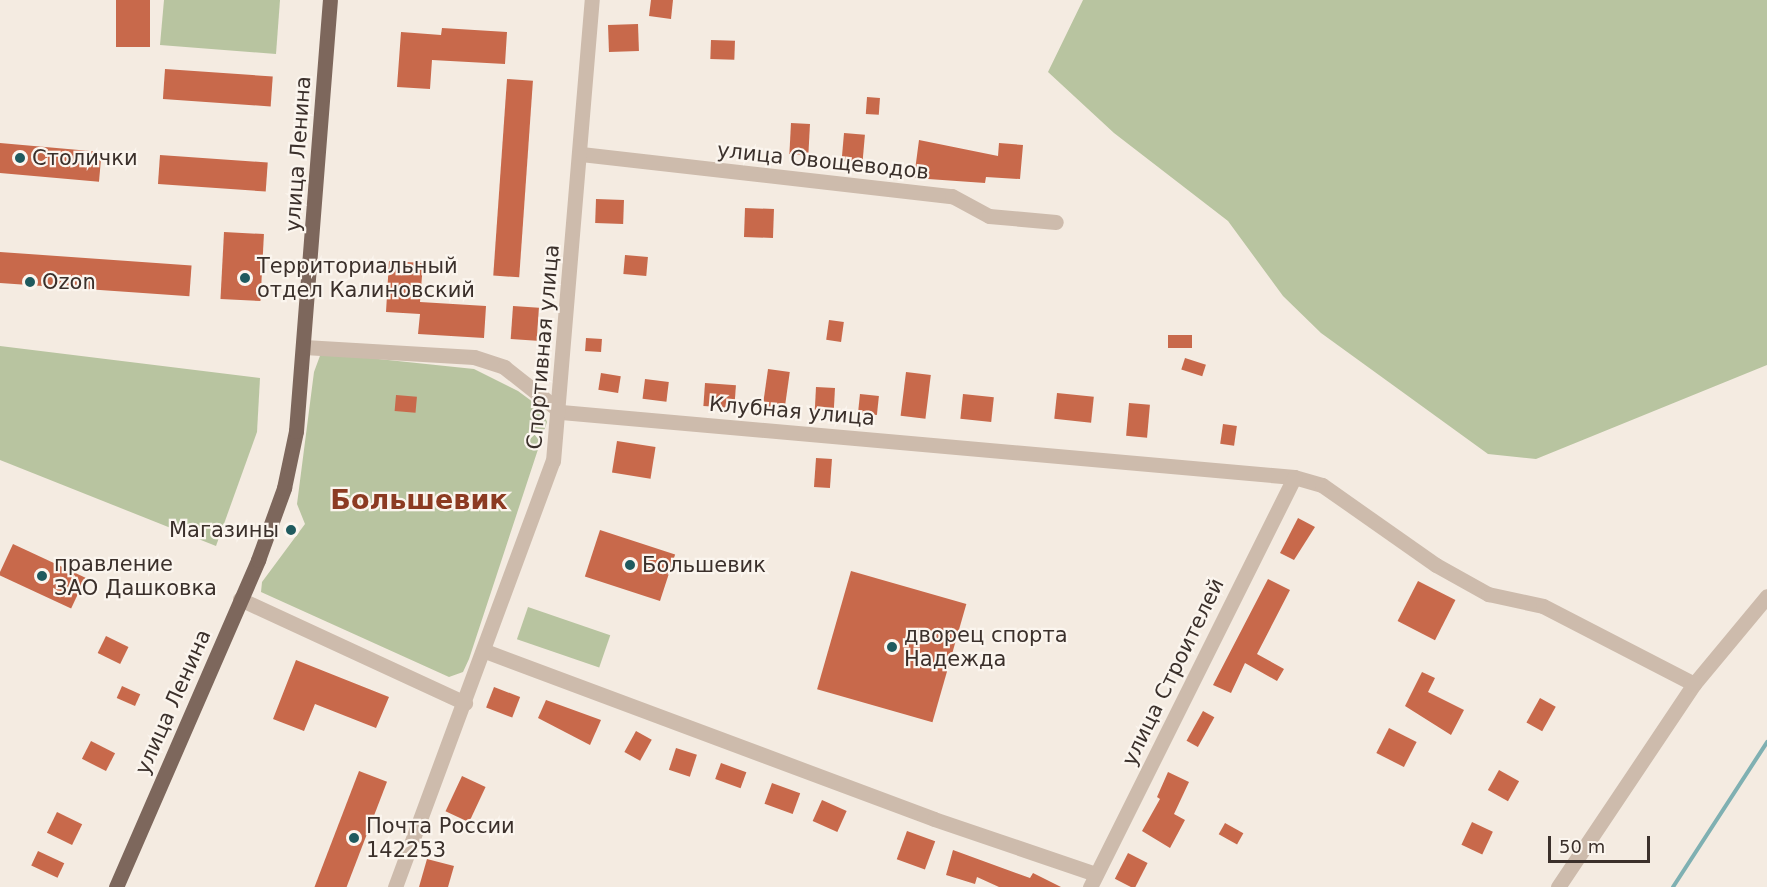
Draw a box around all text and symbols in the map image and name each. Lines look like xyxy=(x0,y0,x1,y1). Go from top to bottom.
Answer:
street label: улица Ленина xyxy=(280,75,316,233)
street label: улица Овощеводов xyxy=(716,137,930,185)
place label: Столички xyxy=(32,145,138,171)
marker: Столички xyxy=(13,151,27,165)
street label: Спортивная улица xyxy=(521,244,565,450)
place label: Территориальный отдел Калиновский xyxy=(257,253,475,303)
place label: Ozon xyxy=(42,269,96,295)
marker: Территориальный отдел Калиновский xyxy=(238,271,252,285)
marker: Ozon xyxy=(23,275,37,289)
street label: Клубная улица xyxy=(708,391,876,431)
district label: Большевик xyxy=(330,484,508,516)
place label: Магазины xyxy=(169,517,279,543)
marker: Магазины xyxy=(284,523,298,537)
place label: правление ЗАО Дашковка xyxy=(54,551,217,601)
place label: Большевик xyxy=(642,552,766,578)
marker: Большевик xyxy=(623,558,637,572)
marker: правление ЗАО Дашковка xyxy=(35,569,49,583)
street label: улица Строителей xyxy=(1117,574,1229,770)
place label: дворец спорта Надежда xyxy=(904,622,1068,672)
street label: улица Ленина xyxy=(130,626,216,778)
marker: дворец спорта Надежда xyxy=(885,640,899,654)
place label: Почта России 142253 xyxy=(366,813,515,863)
scale bar xyxy=(1551,824,1653,862)
marker: Почта России 142253 xyxy=(347,831,361,845)
text: 50 m xyxy=(1559,836,1605,857)

